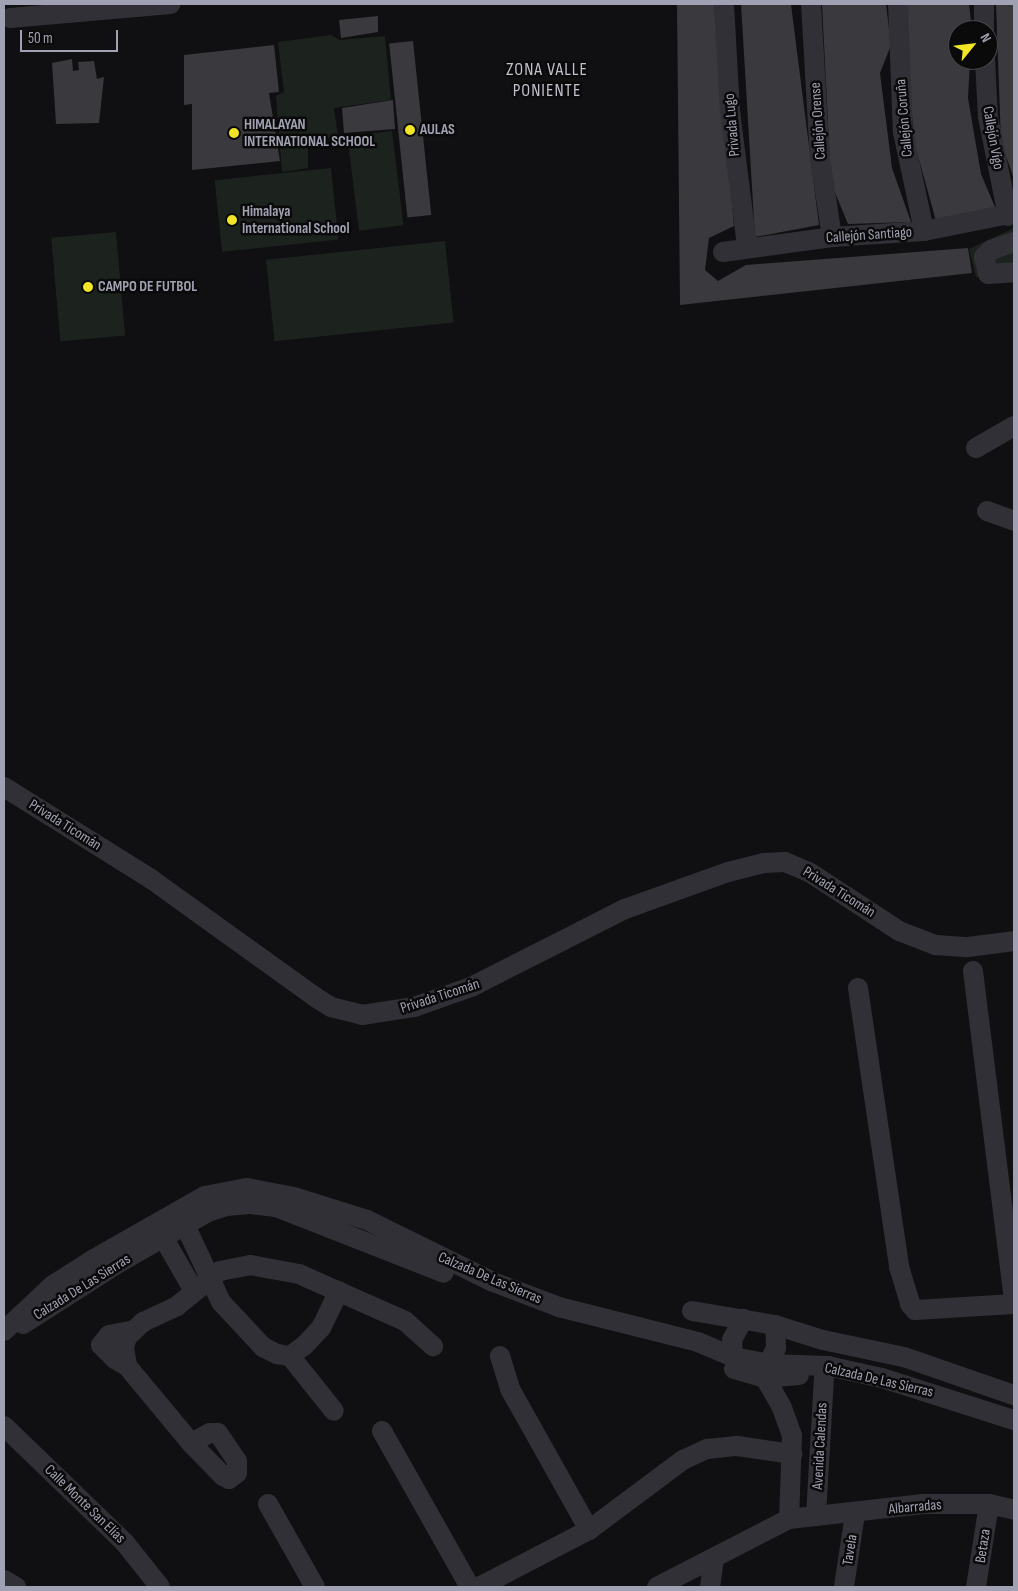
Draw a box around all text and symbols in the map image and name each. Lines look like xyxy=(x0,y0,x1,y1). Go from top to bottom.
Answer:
scale bar xyxy=(22,20,120,52)
north arrow xyxy=(948,20,998,70)
text: 50 m xyxy=(28,29,53,48)
text: N xyxy=(976,31,995,45)
district label: ZONA VALLE PONIENTE xyxy=(505,60,589,102)
street label: Callejón Coruña xyxy=(892,78,916,158)
street label: Callejón Orense xyxy=(806,82,830,160)
street label: Privada Lugo xyxy=(720,93,744,157)
street label: Callejón Vigo xyxy=(979,105,1007,171)
place label: HIMALAYAN INTERNATIONAL SCHOOL xyxy=(244,115,375,150)
place label: AULAS xyxy=(420,121,455,139)
marker: AULAS xyxy=(404,124,416,136)
marker: HIMALAYAN INTERNATIONAL SCHOOL xyxy=(228,127,240,139)
place label: Himalaya International School xyxy=(242,202,349,237)
marker: Himalaya International School xyxy=(226,214,238,226)
street label: Callejón Santiago xyxy=(825,223,913,247)
place label: CAMPO DE FUTBOL xyxy=(98,278,197,296)
marker: CAMPO DE FUTBOL xyxy=(82,281,94,293)
street label: Privada Ticomán xyxy=(25,796,105,854)
street label: Privada Ticomán xyxy=(799,863,879,921)
street label: Privada Ticomán xyxy=(398,975,482,1017)
street label: Calzada De Las Sierras xyxy=(435,1248,545,1308)
street label: Calzada De Las Sierras xyxy=(30,1250,134,1324)
street label: Calzada De Las Sierras xyxy=(823,1359,935,1401)
street label: Avenida Calendas xyxy=(809,1402,831,1490)
street label: Calle Monte San Elías xyxy=(41,1461,129,1547)
street label: Albarradas xyxy=(888,1496,942,1518)
street label: Betaza xyxy=(971,1528,995,1564)
street label: Tavela xyxy=(839,1533,861,1567)

